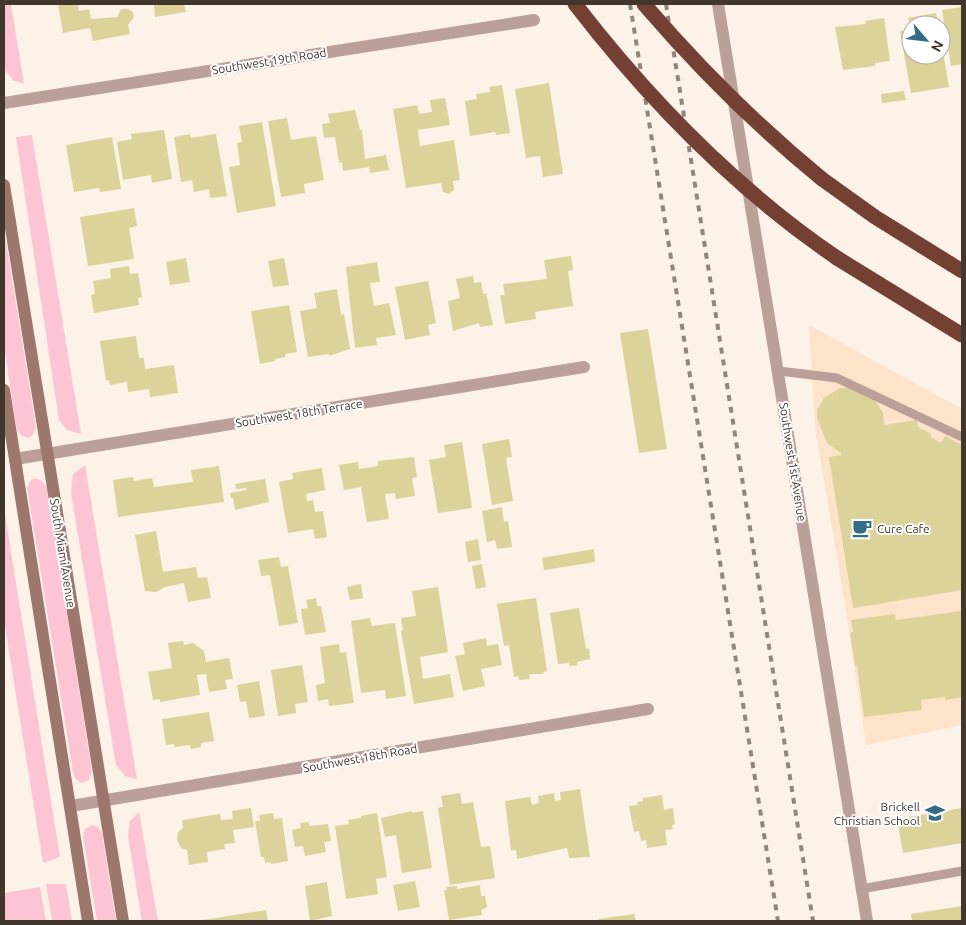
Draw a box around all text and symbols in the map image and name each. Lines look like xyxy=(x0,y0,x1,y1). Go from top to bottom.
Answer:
north arrow xyxy=(901,15,951,65)
text: N xyxy=(928,38,947,54)
street label: Southwest 19th Road xyxy=(211,46,327,76)
street label: Southwest 18th Terrace xyxy=(235,397,363,429)
street label: Southwest 1st Avenue xyxy=(777,402,809,522)
street label: South Miami Avenue xyxy=(48,497,78,609)
cafe icon: Cure Cafe xyxy=(851,517,873,539)
place label: Cure Cafe xyxy=(877,522,930,535)
street label: Southwest 18th Road xyxy=(302,742,418,774)
place label: Brickell Christian School xyxy=(834,800,920,827)
school or university icon: Brickell Christian School xyxy=(924,802,946,824)

